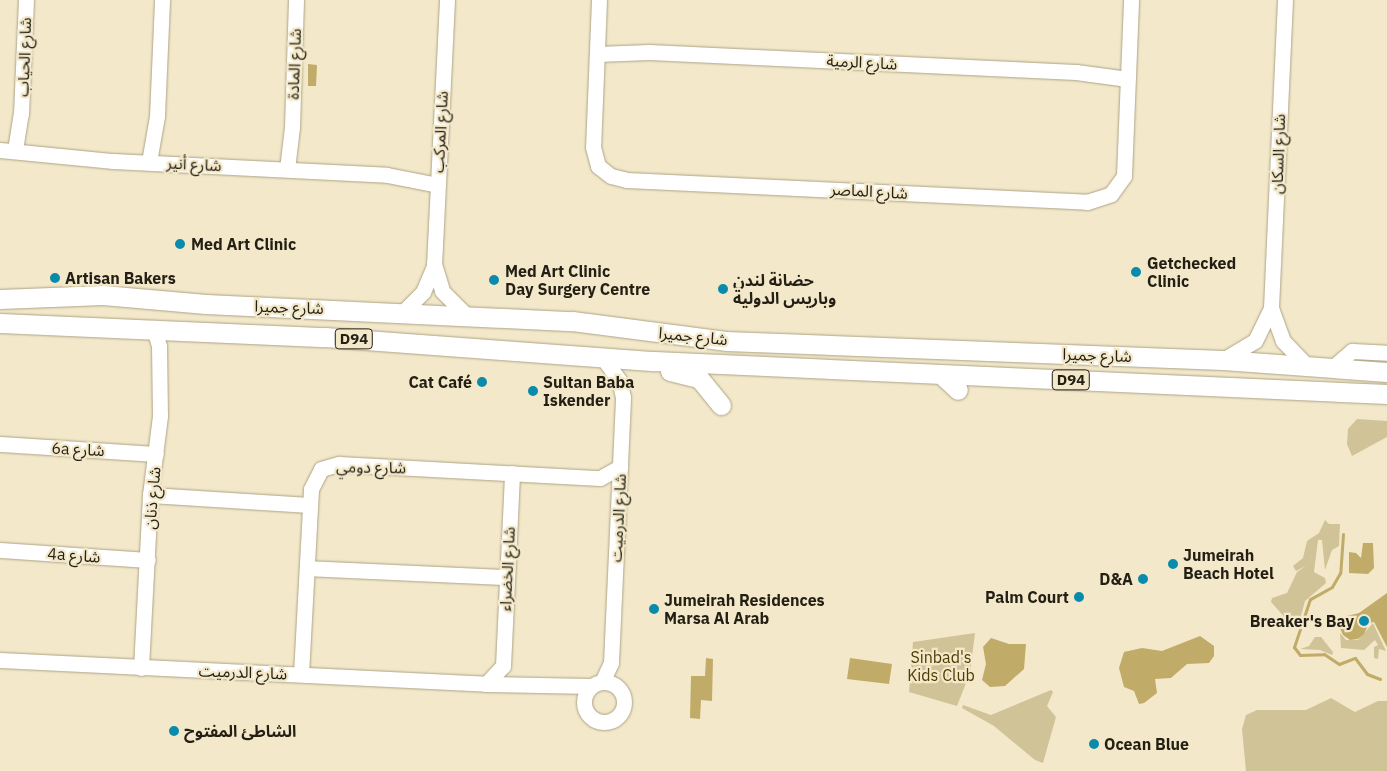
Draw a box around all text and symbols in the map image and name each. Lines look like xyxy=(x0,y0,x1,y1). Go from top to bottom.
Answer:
street label: شارع الحياب xyxy=(13,17,35,97)
street label: شارع المادة xyxy=(283,28,305,100)
street label: شارع الرمية xyxy=(826,51,898,73)
street label: شارع المركب xyxy=(428,91,452,173)
street label: شارع السكان xyxy=(1267,114,1289,194)
street label: شارع أنير xyxy=(166,153,222,175)
street label: شارع الماصر xyxy=(830,179,908,203)
place label: Med Art Clinic xyxy=(191,234,296,254)
marker: Med Art Clinic xyxy=(173,237,187,251)
place label: Getchecked Clinic xyxy=(1147,253,1236,291)
place label: Med Art Clinic Day Surgery Centre xyxy=(505,261,650,299)
marker: Getchecked Clinic xyxy=(1129,265,1143,279)
place label: Artisan Bakers xyxy=(65,268,176,288)
place label: حضانة لندن وباريس الدولية xyxy=(733,270,836,308)
marker: Artisan Bakers xyxy=(49,272,61,284)
marker: Med Art Clinic Day Surgery Centre xyxy=(487,273,501,287)
marker: حضانة لندن وباريس الدولية xyxy=(717,283,729,295)
street label: شارع جميرا xyxy=(254,296,324,318)
street label: شارع جميرا xyxy=(658,323,728,349)
road number: D94 xyxy=(334,326,374,352)
street label: شارع جميرا xyxy=(1062,344,1132,366)
road number: D94 xyxy=(1051,368,1091,392)
place label: Cat Café xyxy=(408,372,472,392)
place label: Sultan Baba Iskender xyxy=(543,372,634,410)
marker: Cat Café xyxy=(476,376,488,388)
marker: Sultan Baba Iskender xyxy=(527,385,539,397)
street label: 6a شارع xyxy=(51,438,105,460)
street label: شارع دومي xyxy=(336,457,406,477)
street label: شارع ذنان xyxy=(140,466,164,530)
street label: شارع الدرميت xyxy=(606,473,630,563)
street label: شارع الخضراء xyxy=(495,526,519,612)
street label: 4a شارع xyxy=(47,544,101,566)
place label: Jumeirah Beach Hotel xyxy=(1183,545,1274,583)
marker: Jumeirah Beach Hotel xyxy=(1167,558,1179,570)
place label: D&A xyxy=(1099,569,1133,589)
marker: D&A xyxy=(1137,573,1149,585)
place label: Palm Court xyxy=(985,587,1069,607)
place label: Jumeirah Residences Marsa Al Arab xyxy=(664,590,825,628)
marker: Palm Court xyxy=(1073,591,1085,603)
marker: Jumeirah Residences Marsa Al Arab xyxy=(648,603,660,615)
place label: Breaker's Bay xyxy=(1250,611,1354,631)
marker: Breaker's Bay xyxy=(1358,615,1370,627)
park label: Sinbad's Kids Club xyxy=(907,647,975,685)
street label: شارع الدرميت xyxy=(198,661,288,683)
place label: الشاطئ المفتوح xyxy=(184,721,296,741)
marker: الشاطئ المفتوح xyxy=(168,725,180,737)
place label: Ocean Blue xyxy=(1104,734,1189,754)
marker: Ocean Blue xyxy=(1088,738,1100,750)

